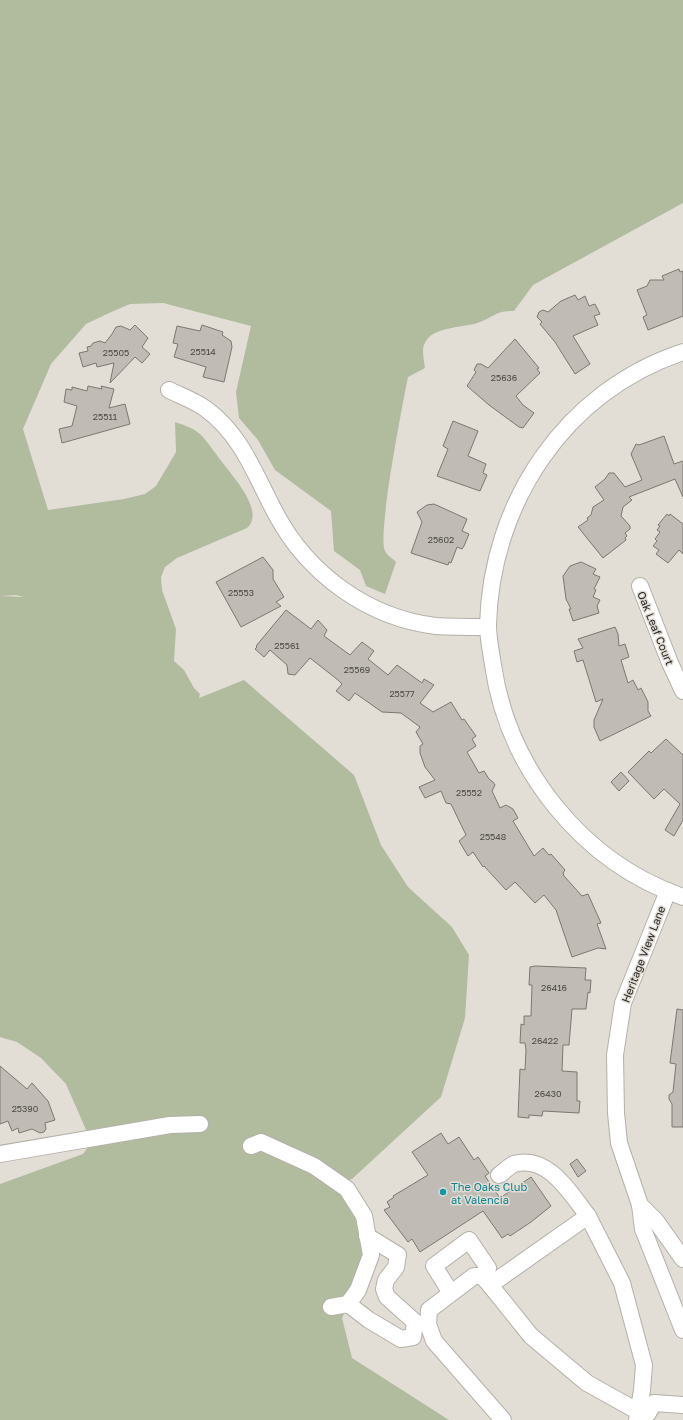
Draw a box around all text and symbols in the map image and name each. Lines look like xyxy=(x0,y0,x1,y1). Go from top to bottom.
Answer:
house number: 25514 xyxy=(190,346,216,357)
house number: 25505 xyxy=(103,347,129,358)
house number: 25636 xyxy=(491,372,517,383)
house number: 25511 xyxy=(93,411,118,422)
house number: 25602 xyxy=(428,534,454,545)
house number: 25553 xyxy=(228,587,254,598)
street label: Oak Leaf Court xyxy=(635,589,677,667)
house number: 25561 xyxy=(274,640,300,651)
house number: 25569 xyxy=(344,664,370,675)
house number: 25577 xyxy=(389,688,415,699)
house number: 25552 xyxy=(456,787,482,798)
house number: 25548 xyxy=(480,831,506,842)
street label: Heritage View Lane xyxy=(619,904,667,1004)
house number: 26416 xyxy=(541,982,567,993)
house number: 26422 xyxy=(532,1035,558,1046)
house number: 26430 xyxy=(534,1088,562,1099)
house number: 25390 xyxy=(12,1103,39,1114)
place label: The Oaks Club at Valencia xyxy=(451,1180,528,1206)
marker: The Oaks Club at Valencia xyxy=(438,1187,448,1197)

